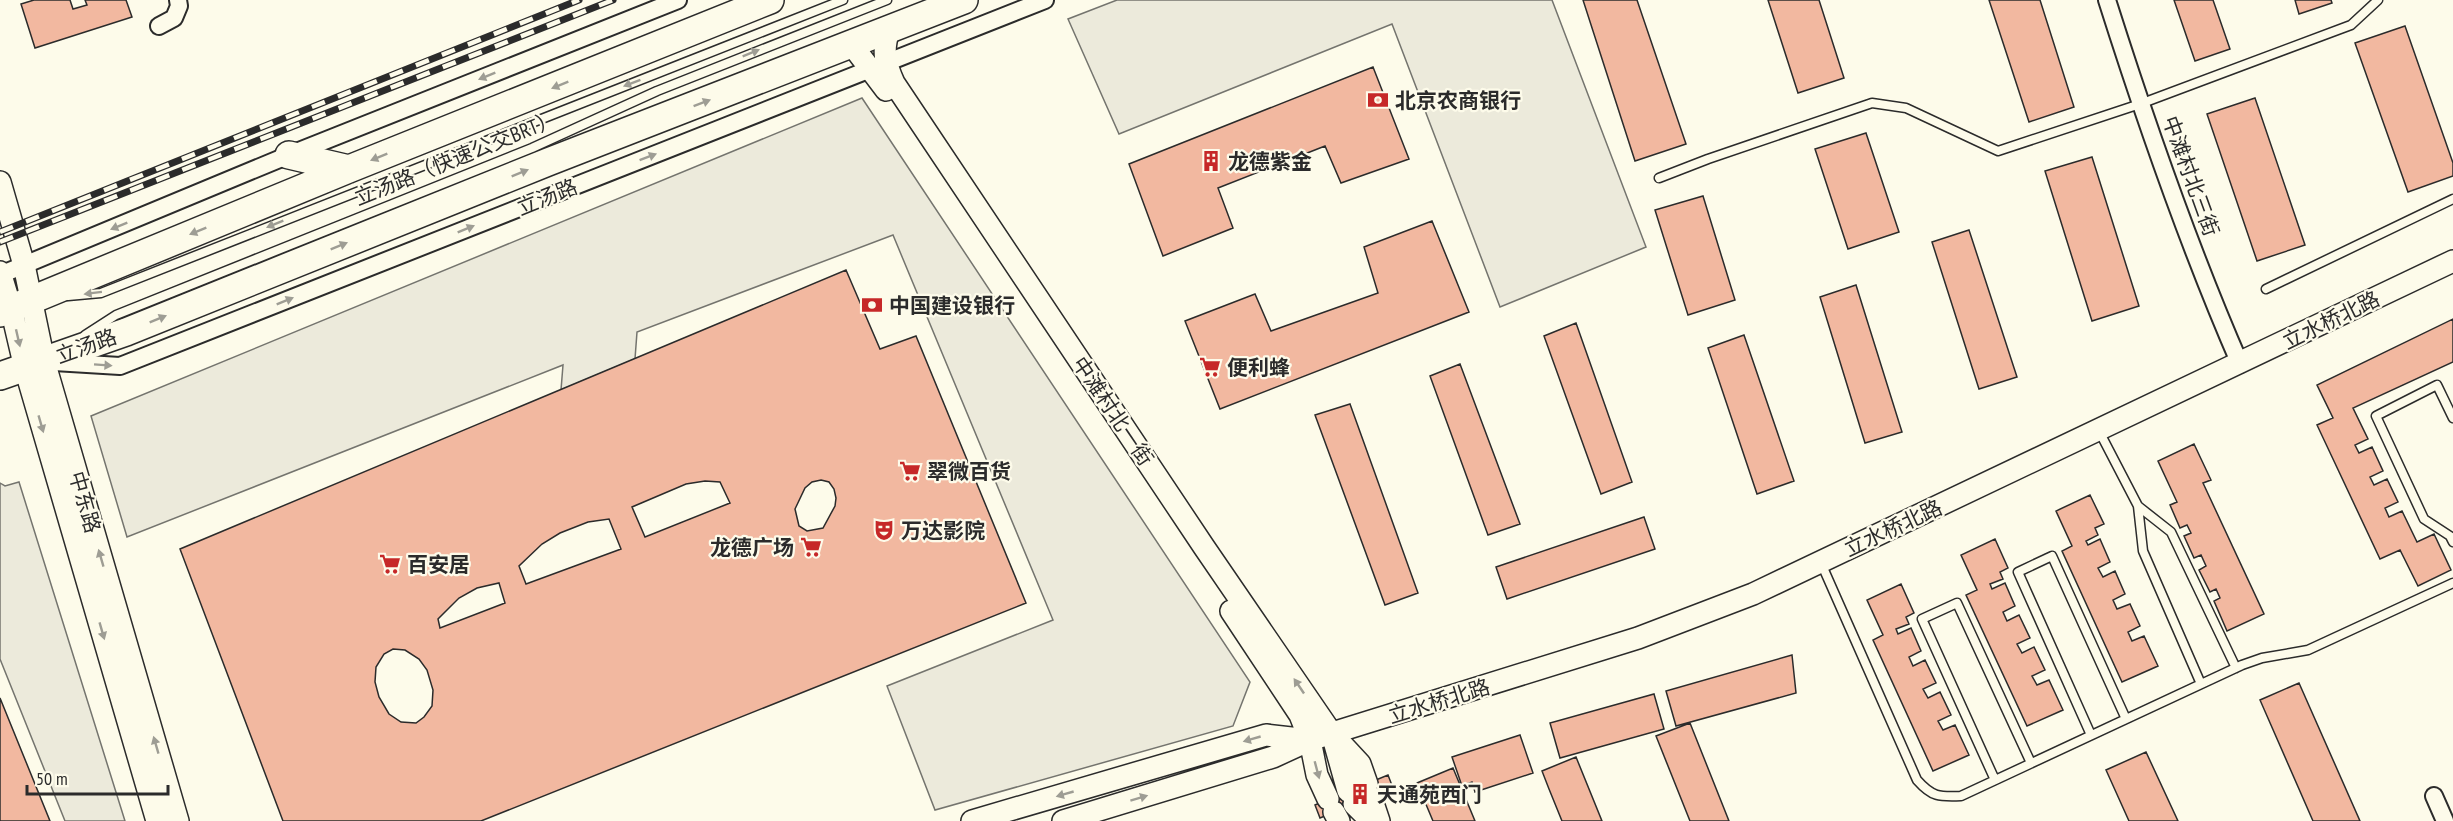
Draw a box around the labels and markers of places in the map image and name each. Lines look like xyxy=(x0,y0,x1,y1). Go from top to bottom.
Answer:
place label: 北京农商银行 xyxy=(1395,87,1521,114)
bank icon: 北京农商银行 xyxy=(1366,88,1390,112)
place label: 龙德紫金 xyxy=(1228,148,1312,175)
building icon: 龙德紫金 xyxy=(1199,149,1223,173)
place label: 中国建设银行 xyxy=(889,292,1015,319)
bank icon: 中国建设银行 xyxy=(860,293,884,317)
place label: 便利蜂 xyxy=(1227,354,1290,381)
supermarket icon: 便利蜂 xyxy=(1198,355,1222,379)
place label: 翠微百货 xyxy=(927,458,1011,485)
supermarket icon: 翠微百货 xyxy=(898,459,922,483)
place label: 万达影院 xyxy=(901,517,985,544)
theatre icon: 万达影院 xyxy=(872,518,896,542)
place label: 龙德广场 xyxy=(710,534,794,561)
supermarket icon: 龙德广场 xyxy=(799,535,823,559)
place label: 百安居 xyxy=(407,551,470,578)
supermarket icon: 百安居 xyxy=(378,552,402,576)
place label: 天通苑西门 xyxy=(1377,781,1482,808)
building icon: 天通苑西门 xyxy=(1348,782,1372,806)

